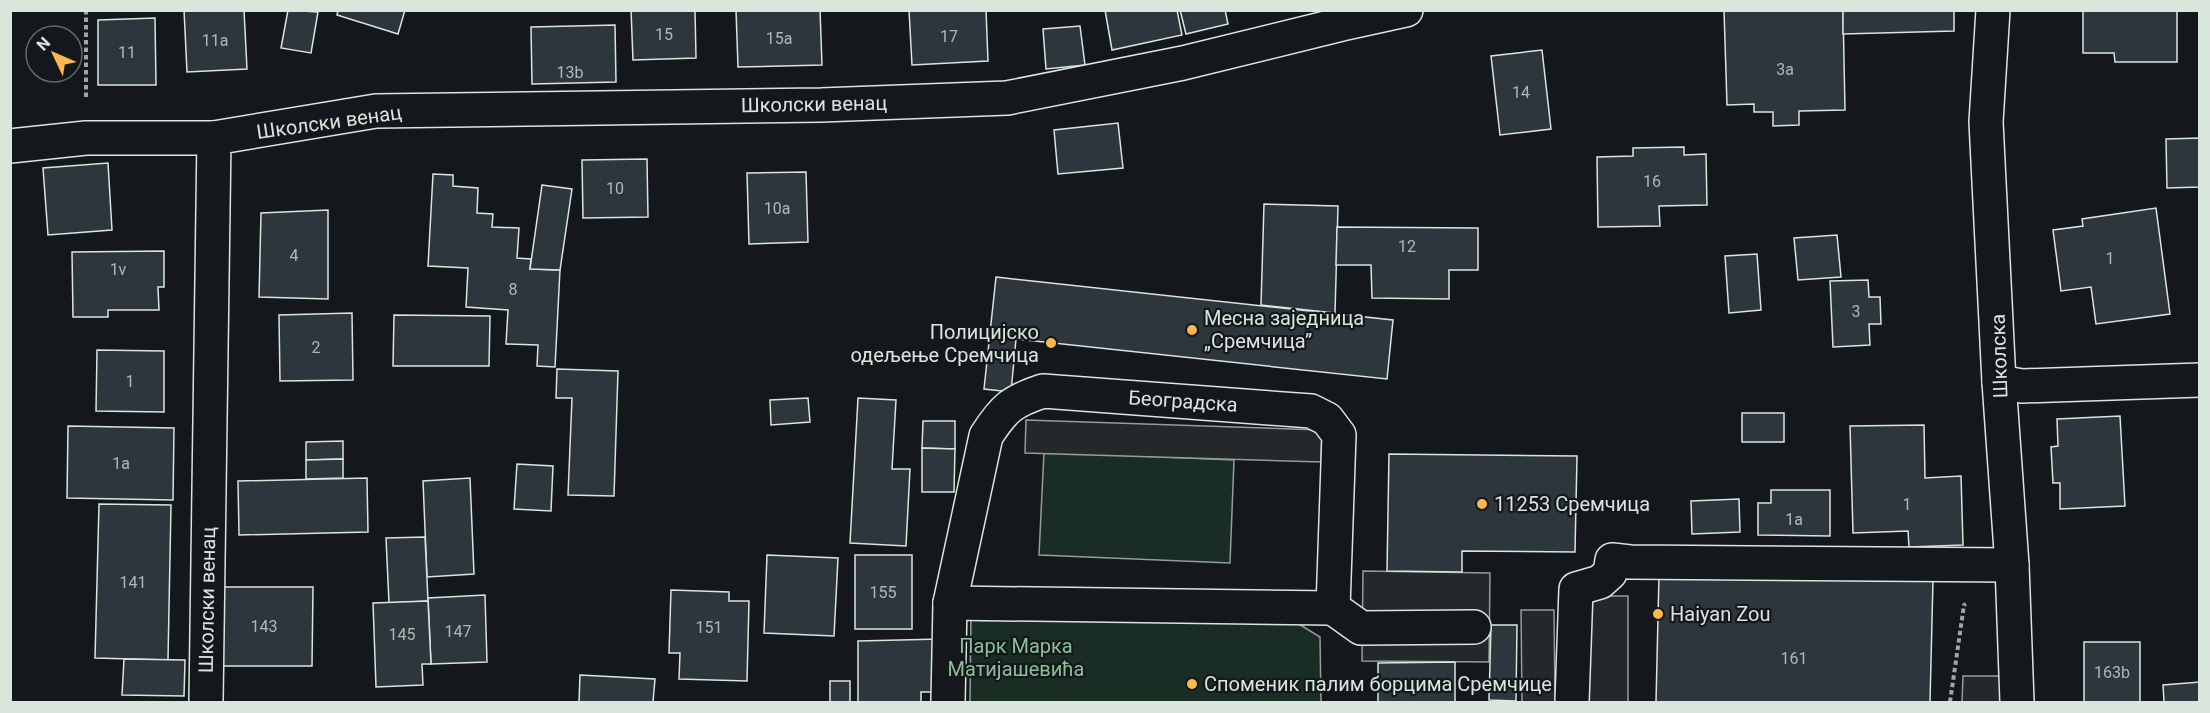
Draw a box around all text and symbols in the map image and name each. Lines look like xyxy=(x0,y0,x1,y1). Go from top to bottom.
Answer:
north arrow xyxy=(24,24,84,84)
house number: 15 xyxy=(655,25,673,44)
house number: 17 xyxy=(940,27,958,46)
house number: 15a xyxy=(766,29,792,48)
house number: 11a xyxy=(202,31,228,50)
text: N xyxy=(33,33,54,55)
house number: 11 xyxy=(118,43,136,62)
house number: 3a xyxy=(1776,60,1794,79)
house number: 13b xyxy=(557,63,584,82)
house number: 14 xyxy=(1512,83,1530,102)
street label: Школски венац xyxy=(741,91,888,117)
street label: Школски венац xyxy=(255,100,403,144)
house number: 16 xyxy=(1643,172,1661,191)
house number: 10 xyxy=(606,179,624,198)
house number: 10a xyxy=(764,199,790,218)
house number: 12 xyxy=(1398,237,1416,256)
house number: 4 xyxy=(290,246,299,265)
house number: 1 xyxy=(2106,249,2115,268)
house number: 1v xyxy=(110,260,127,279)
house number: 8 xyxy=(509,280,518,299)
house number: 3 xyxy=(1852,302,1861,321)
place label: Месна заједница „Сремчица” xyxy=(1204,306,1364,353)
street label: Школска xyxy=(1986,313,2012,399)
place label: Полицијско одељење Сремчица xyxy=(850,320,1039,367)
marker: Месна заједница „Сремчица” xyxy=(1185,323,1199,337)
marker: Полицијско одељење Сремчица xyxy=(1044,336,1058,350)
house number: 2 xyxy=(312,338,321,357)
house number: 1 xyxy=(126,372,135,391)
street label: Београдска xyxy=(1128,385,1238,417)
house number: 1a xyxy=(112,454,130,473)
place label: 11253 Сремчица xyxy=(1494,492,1650,516)
house number: 1 xyxy=(1903,495,1912,514)
marker: 11253 Сремчица xyxy=(1475,497,1489,511)
house number: 1a xyxy=(1785,510,1803,529)
street label: Школски венац xyxy=(194,526,220,673)
house number: 141 xyxy=(120,573,146,592)
house number: 155 xyxy=(870,583,896,602)
place label: Haiyan Zou xyxy=(1670,602,1770,626)
marker: Haiyan Zou xyxy=(1651,607,1665,621)
house number: 143 xyxy=(251,617,277,636)
house number: 151 xyxy=(696,618,722,637)
house number: 147 xyxy=(445,622,471,641)
house number: 145 xyxy=(389,625,415,644)
park label: Парк Марка Матијашевића xyxy=(948,634,1085,681)
house number: 161 xyxy=(1781,649,1807,668)
house number: 163b xyxy=(2094,663,2130,682)
place label: Споменик палим борцима Сремчице xyxy=(1204,672,1552,696)
marker: Споменик палим борцима Сремчице xyxy=(1185,677,1199,691)

